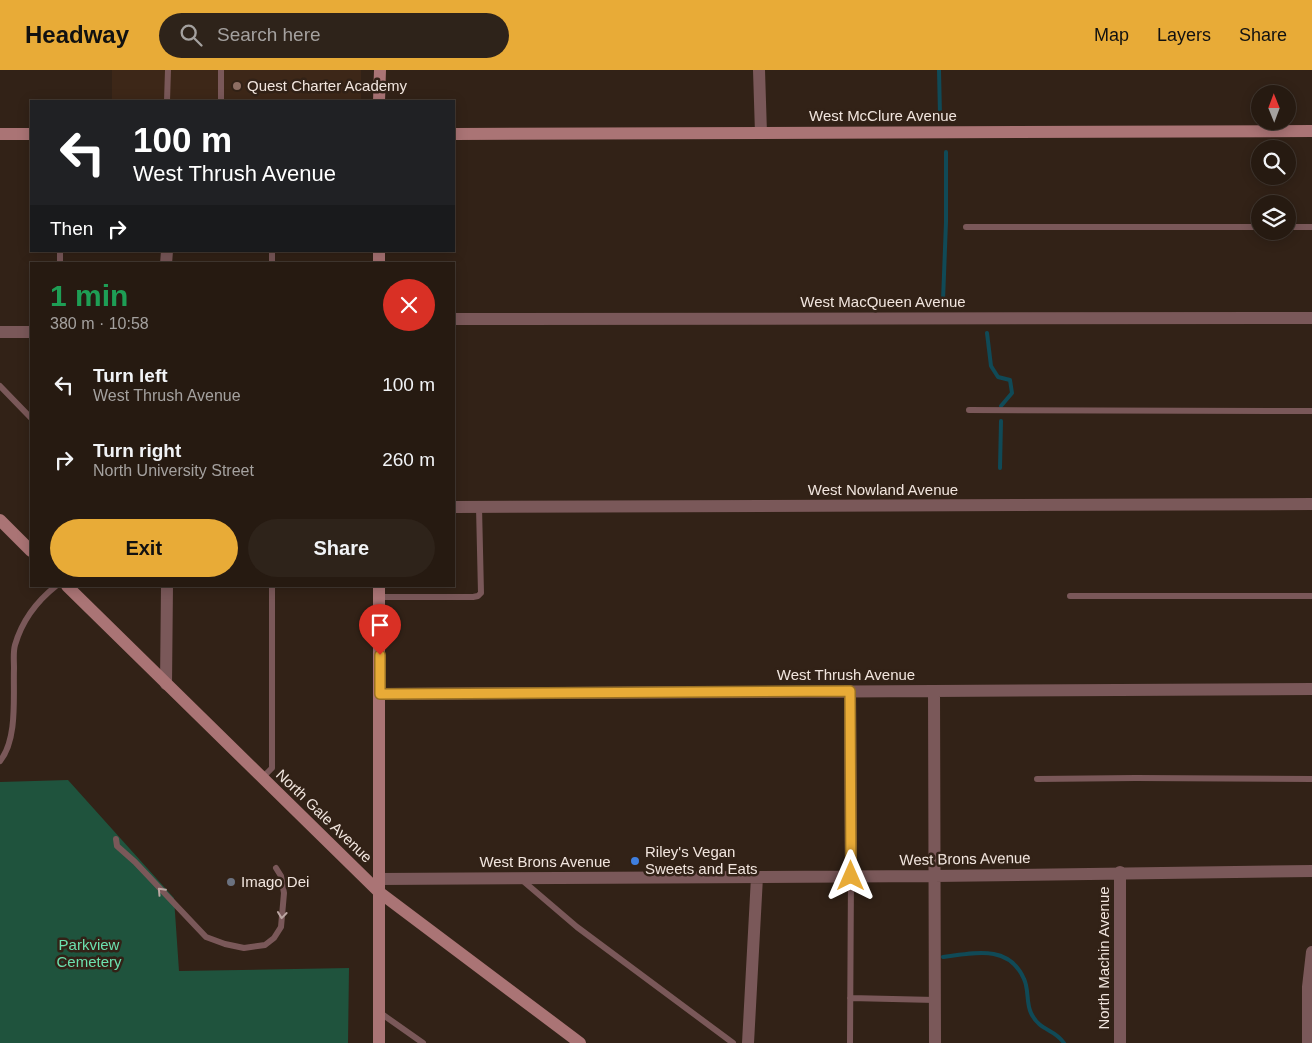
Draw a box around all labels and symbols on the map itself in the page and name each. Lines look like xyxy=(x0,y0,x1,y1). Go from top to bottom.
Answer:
place label: Quest Charter Academy xyxy=(247,77,408,94)
marker: Quest Charter Academy xyxy=(231,80,243,92)
north arrow xyxy=(1251,85,1296,130)
street label: West McClure Avenue xyxy=(809,107,957,124)
street label: West MacQueen Avenue xyxy=(800,293,966,310)
street label: West Nowland Avenue xyxy=(808,481,958,498)
pin xyxy=(359,604,401,655)
street label: West Thrush Avenue xyxy=(777,666,915,683)
street label: North Gale Avenue xyxy=(273,766,376,866)
place label: Riley's Vegan Sweets and Eats xyxy=(645,843,758,877)
position arrow xyxy=(824,849,876,901)
street label: West Brons Avenue xyxy=(899,849,1031,868)
street label: West Brons Avenue xyxy=(479,853,611,870)
marker: Riley's Vegan Sweets and Eats xyxy=(629,855,641,867)
place label: Imago Dei xyxy=(241,873,309,890)
marker: Imago Dei xyxy=(225,876,237,888)
street label: North Machin Avenue xyxy=(1095,886,1112,1030)
one-way arrow xyxy=(158,887,167,896)
one-way arrow xyxy=(277,911,288,919)
park label: Parkview Cemetery xyxy=(56,936,122,970)

